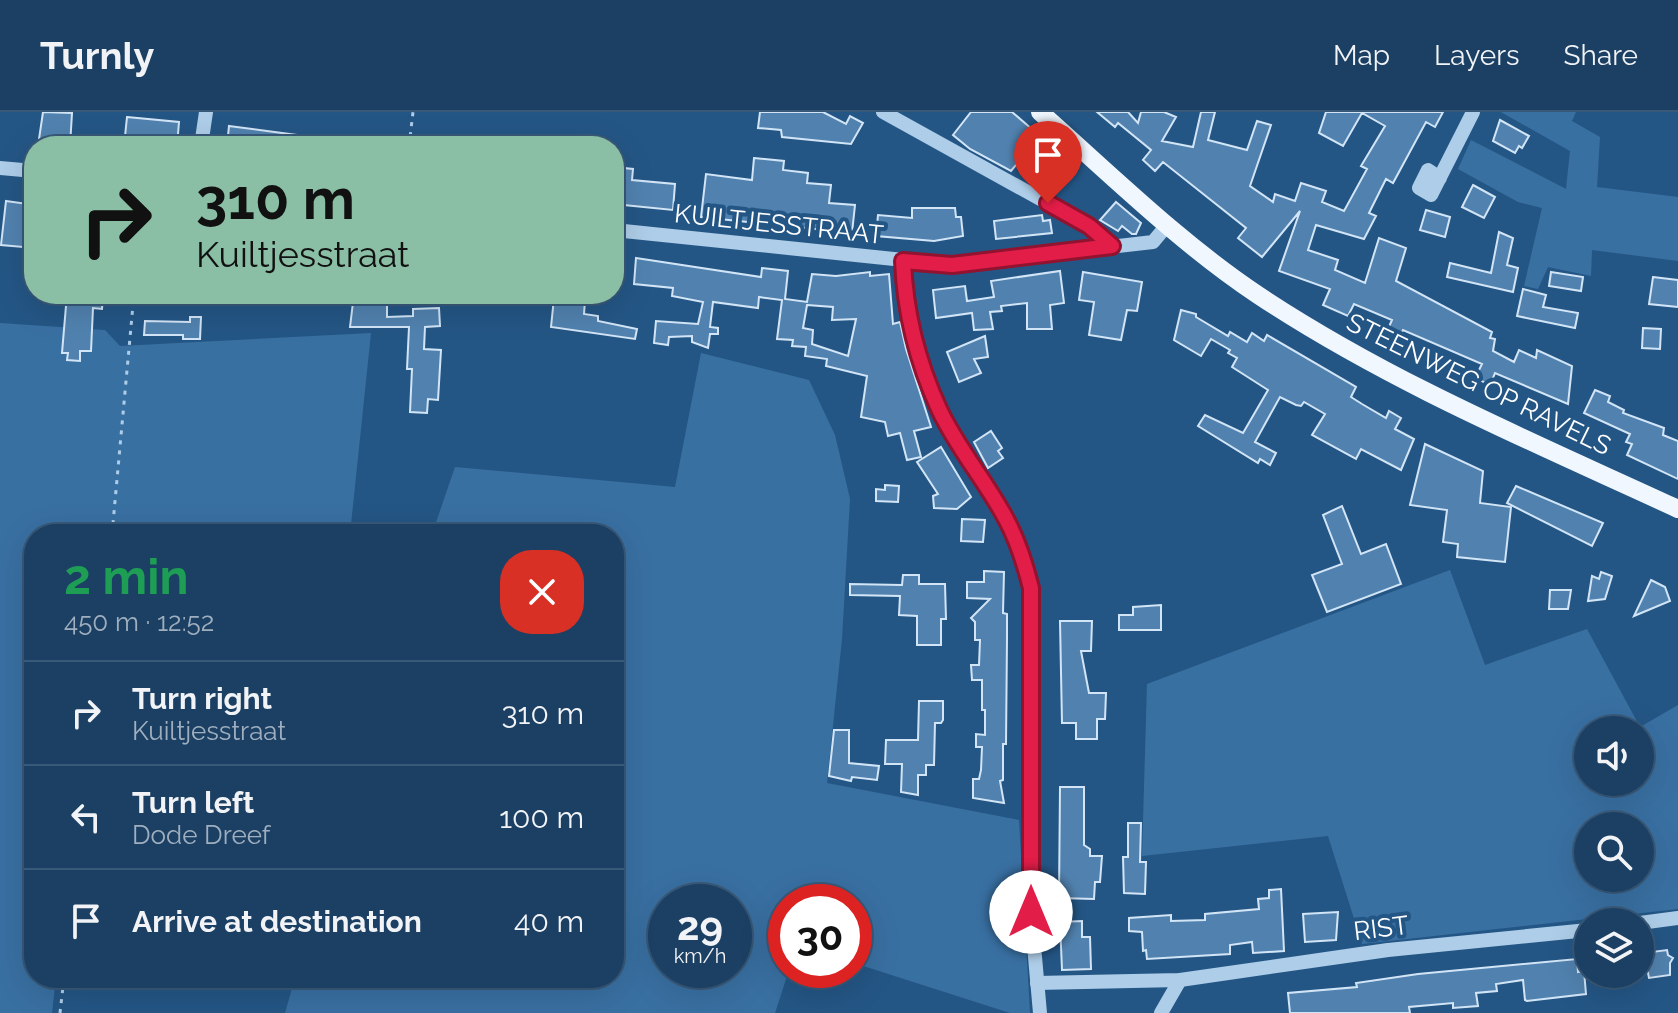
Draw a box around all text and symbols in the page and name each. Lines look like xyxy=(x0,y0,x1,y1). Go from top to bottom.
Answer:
text: Turnly xyxy=(40,33,154,78)
text: Map xyxy=(1333,39,1390,72)
text: Layers xyxy=(1434,39,1520,72)
text: Share xyxy=(1564,39,1638,72)
pin xyxy=(1014,121,1082,203)
icon: arrive xyxy=(1026,133,1070,177)
text: 310 m xyxy=(196,166,355,232)
icon: right xyxy=(64,168,168,272)
street label: KUILTJESSTRAAT xyxy=(673,198,885,250)
text: Kuiltjesstraat xyxy=(196,233,409,275)
street label: STEENWEG OP RAVELS xyxy=(1342,307,1616,461)
text: 2 min xyxy=(64,549,189,605)
button: close xyxy=(500,550,584,634)
text: 450 m · 12:52 xyxy=(64,607,214,637)
text: Turn right xyxy=(132,681,272,716)
icon: right xyxy=(64,691,108,735)
text: 310 m xyxy=(502,696,584,731)
text: Kuiltjesstraat xyxy=(132,716,286,746)
map controls xyxy=(1574,716,1654,988)
button: sound xyxy=(1574,716,1654,796)
text: Turn left xyxy=(132,785,254,820)
icon: left xyxy=(64,795,108,839)
text: 100 m xyxy=(499,800,584,835)
button: search xyxy=(1574,812,1654,892)
text: Dode Dreef xyxy=(132,820,270,850)
position arrow xyxy=(989,870,1073,954)
speed limit sign: 30 xyxy=(768,884,872,988)
icon: arrive xyxy=(64,899,108,943)
text: 29 xyxy=(677,902,723,949)
text: Arrive at destination xyxy=(132,904,422,939)
text: 40 m xyxy=(514,904,584,939)
button: layers xyxy=(1574,908,1654,988)
street label: RIST xyxy=(1352,910,1410,946)
text: km/h xyxy=(674,944,726,968)

